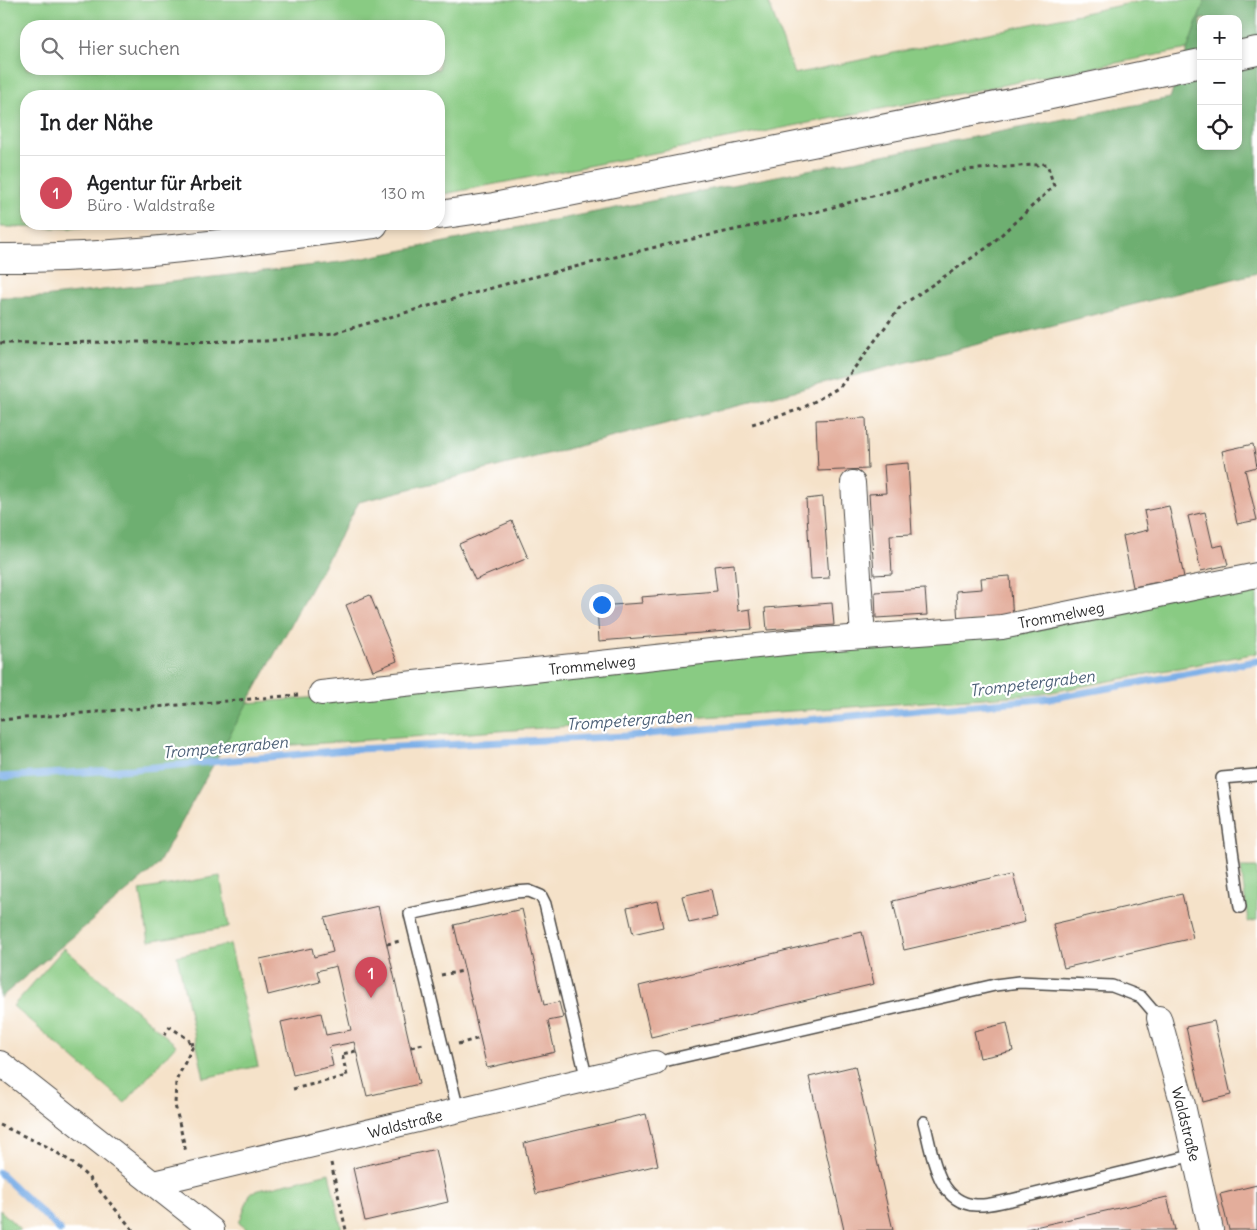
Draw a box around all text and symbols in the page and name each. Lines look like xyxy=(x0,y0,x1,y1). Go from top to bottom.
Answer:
map controls xyxy=(1197,15,1242,150)
button: + xyxy=(1197,15,1242,60)
search box xyxy=(20,20,445,75)
icon: search xyxy=(38,34,66,62)
text: Hier suchen xyxy=(78,36,180,60)
button: − xyxy=(1197,60,1242,105)
button: locate xyxy=(1197,105,1242,150)
text: In der Nähe xyxy=(40,109,153,136)
text: Agentur für Arbeit xyxy=(87,171,242,195)
text: 1 xyxy=(53,183,59,203)
text: 130 m xyxy=(381,183,425,203)
text: Büro · Waldstraße xyxy=(87,195,215,215)
your location xyxy=(589,592,615,618)
street label: Trommelweg xyxy=(1016,597,1106,633)
street label: Trommelweg xyxy=(548,651,636,679)
water label: Trompetergraben xyxy=(968,665,1096,701)
water label: Trompetergraben xyxy=(566,706,693,734)
water label: Trompetergraben xyxy=(161,731,289,762)
pin: 1 xyxy=(355,957,387,998)
street label: Waldstraße xyxy=(1168,1085,1204,1163)
street label: Waldstraße xyxy=(366,1106,444,1142)

